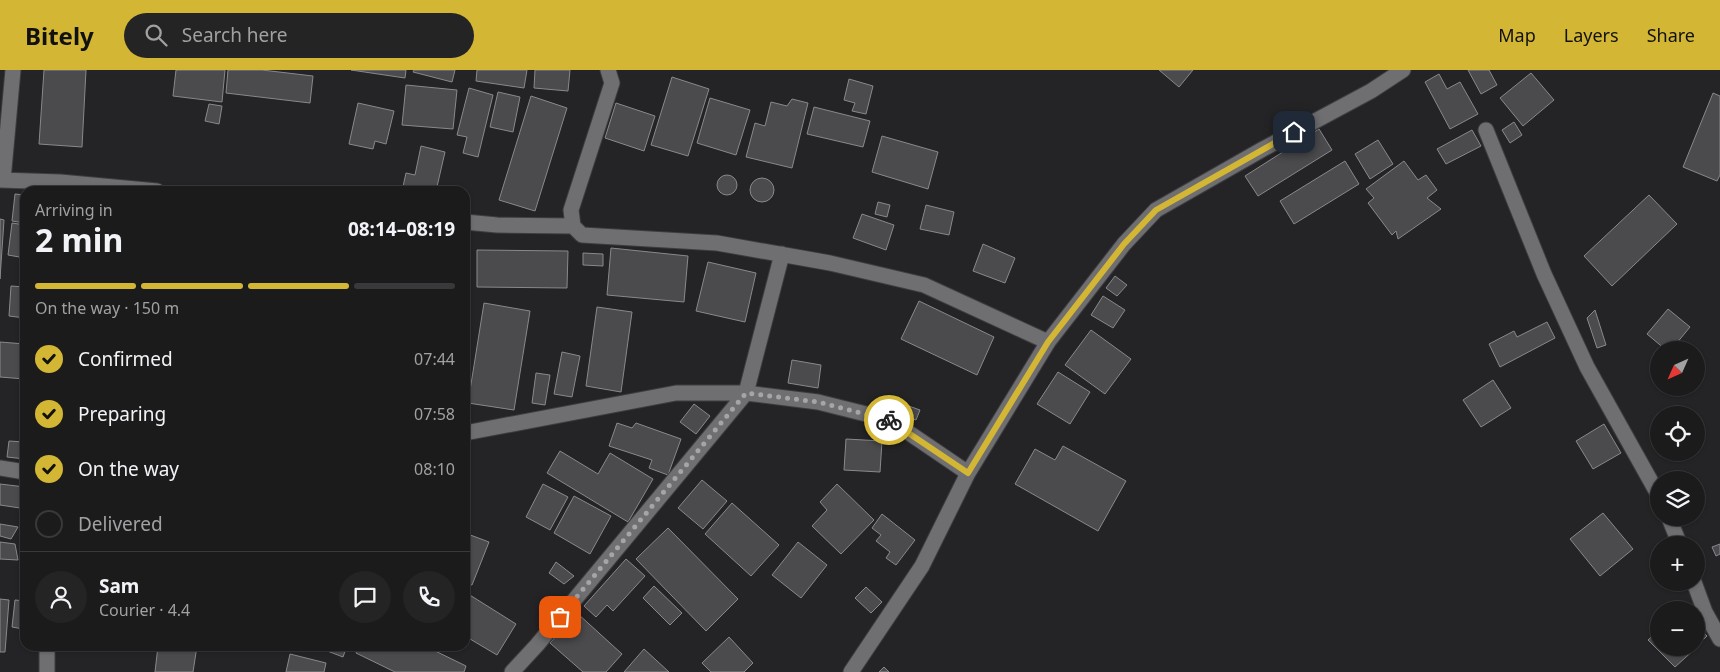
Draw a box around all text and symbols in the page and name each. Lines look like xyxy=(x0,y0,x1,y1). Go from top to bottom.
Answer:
search box xyxy=(124,13,474,58)
text: Bitely xyxy=(25,19,94,52)
icon: search xyxy=(142,21,170,49)
text: Search here xyxy=(182,22,287,48)
text: Map xyxy=(1498,23,1536,47)
text: Layers xyxy=(1564,23,1619,47)
text: Share xyxy=(1647,23,1695,47)
pin xyxy=(1273,111,1315,153)
icon: home xyxy=(1280,118,1308,146)
text: Arriving in xyxy=(35,199,113,221)
text: 08:14–08:19 xyxy=(348,216,455,242)
text: 2 min xyxy=(35,218,123,261)
text: On the way · 150 m xyxy=(35,297,179,319)
north arrow xyxy=(1650,341,1705,396)
map controls xyxy=(1650,341,1705,656)
icon: check xyxy=(35,345,63,373)
text: Confirmed xyxy=(78,346,173,372)
text: 07:44 xyxy=(414,348,455,370)
courier xyxy=(864,395,914,445)
icon: check xyxy=(35,400,63,428)
text: Preparing xyxy=(78,401,166,427)
text: 07:58 xyxy=(414,403,455,425)
icon: bike xyxy=(875,406,903,434)
button: locate xyxy=(1650,406,1705,461)
icon: check xyxy=(35,455,63,483)
text: On the way xyxy=(78,456,179,482)
text: 08:10 xyxy=(414,458,455,480)
button: layers xyxy=(1650,471,1705,526)
text: Delivered xyxy=(78,511,163,537)
button: + xyxy=(1650,536,1705,591)
button: person xyxy=(35,571,87,623)
button: chat xyxy=(339,571,391,623)
button: phone xyxy=(403,571,455,623)
text: Sam xyxy=(99,573,139,599)
pin xyxy=(539,596,581,638)
text: Courier · 4.4 xyxy=(99,599,190,621)
button: − xyxy=(1650,601,1705,656)
icon: bag xyxy=(546,603,574,631)

